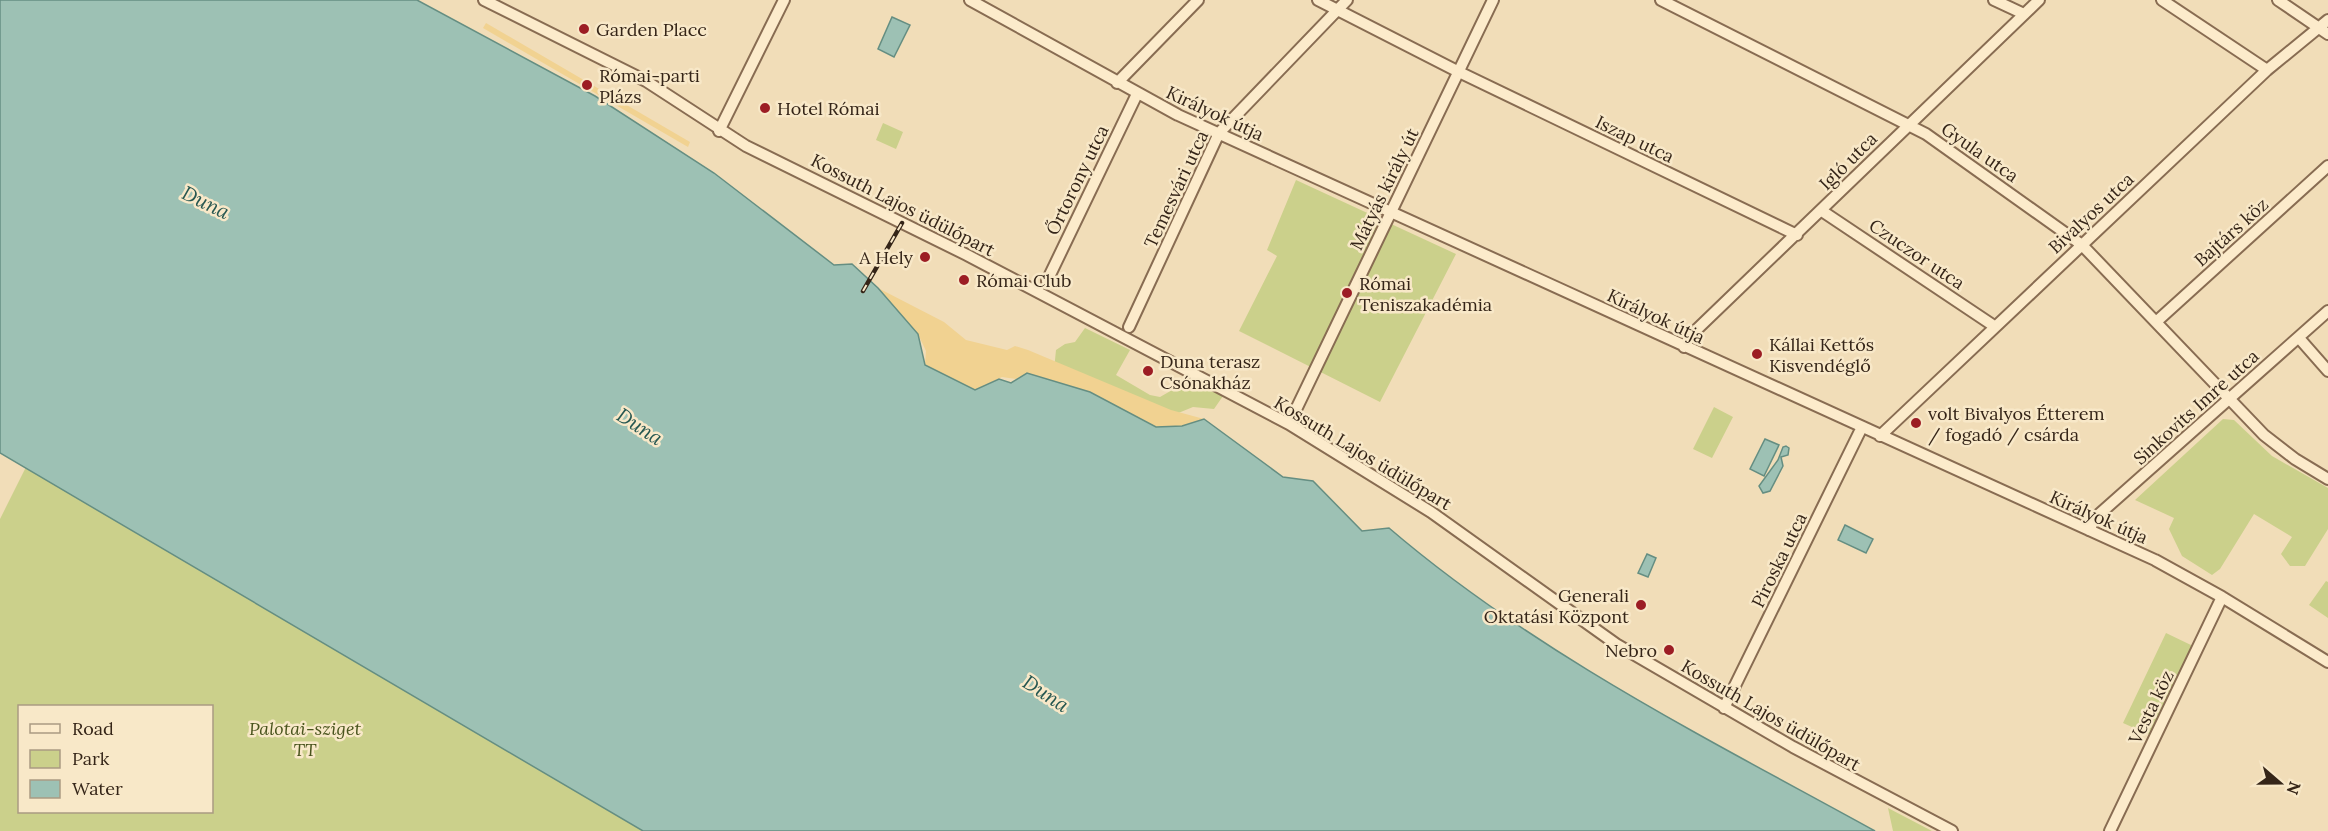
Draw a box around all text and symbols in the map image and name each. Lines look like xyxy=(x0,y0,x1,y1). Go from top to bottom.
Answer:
place label: Garden Placc xyxy=(596,18,707,41)
marker: Garden Placc xyxy=(577,22,591,36)
place label: Római-parti Plázs xyxy=(599,64,700,108)
marker: Római-parti Plázs xyxy=(580,78,594,92)
street label: Királyok útja xyxy=(1163,80,1267,146)
place label: Hotel Római xyxy=(777,97,880,120)
marker: Hotel Római xyxy=(758,101,772,115)
street label: Iszap utca xyxy=(1592,110,1678,168)
street label: Gyula utca xyxy=(1937,117,2023,187)
street label: Őrtorony utca xyxy=(1040,121,1114,239)
street label: Mátyás király út xyxy=(1345,124,1423,254)
street label: Temesvári utca xyxy=(1139,127,1213,251)
street label: Igló utca xyxy=(1814,127,1882,195)
street label: Kossuth Lajos üdülőpart xyxy=(807,149,999,261)
street label: Bivalyos utca xyxy=(2043,168,2139,258)
water label: Duna xyxy=(178,180,234,224)
street label: Bajtárs köz xyxy=(2189,193,2273,271)
street label: Czuczor utca xyxy=(1865,214,1969,294)
place label: A Hely xyxy=(858,246,913,269)
marker: A Hely xyxy=(918,250,932,264)
place label: Római Club xyxy=(976,269,1072,292)
place label: Római Teniszakadémia xyxy=(1359,272,1492,316)
marker: Római Club xyxy=(957,273,971,287)
street label: Királyok útja xyxy=(1604,283,1708,349)
marker: Római Teniszakadémia xyxy=(1340,286,1354,300)
place label: Kállai Kettős Kisvendéglő xyxy=(1769,333,1874,377)
street label: Sinkovits Imre utca xyxy=(2128,345,2264,469)
marker: Kállai Kettős Kisvendéglő xyxy=(1750,347,1764,361)
place label: Duna terasz Csónakház xyxy=(1160,350,1260,394)
marker: Duna terasz Csónakház xyxy=(1141,364,1155,378)
street label: Kossuth Lajos üdülőpart xyxy=(1270,391,1456,515)
water label: Duna xyxy=(612,402,668,450)
place label: volt Bivalyos Étterem / fogadó / csárda xyxy=(1928,402,2105,446)
marker: volt Bivalyos Étterem / fogadó / csárda xyxy=(1909,416,1923,430)
street label: Királyok útja xyxy=(2046,485,2152,549)
street label: Piroska utca xyxy=(1746,509,1812,611)
place label: Generali Oktatási Központ xyxy=(1484,584,1629,628)
marker: Generali Oktatási Központ xyxy=(1634,598,1648,612)
place label: Nebro xyxy=(1605,639,1657,662)
marker: Nebro xyxy=(1662,643,1676,657)
street label: Kossuth Lajos üdülőpart xyxy=(1677,654,1865,776)
street label: Vesta köz xyxy=(2123,666,2179,749)
water label: Duna xyxy=(1018,669,1074,717)
legend xyxy=(18,705,213,813)
text: Road xyxy=(72,717,114,740)
park label: Palotai-sziget TT xyxy=(249,717,362,761)
text: Park xyxy=(72,747,110,770)
north arrow xyxy=(2250,753,2310,813)
text: Water xyxy=(72,777,123,800)
text: N xyxy=(2283,779,2306,797)

